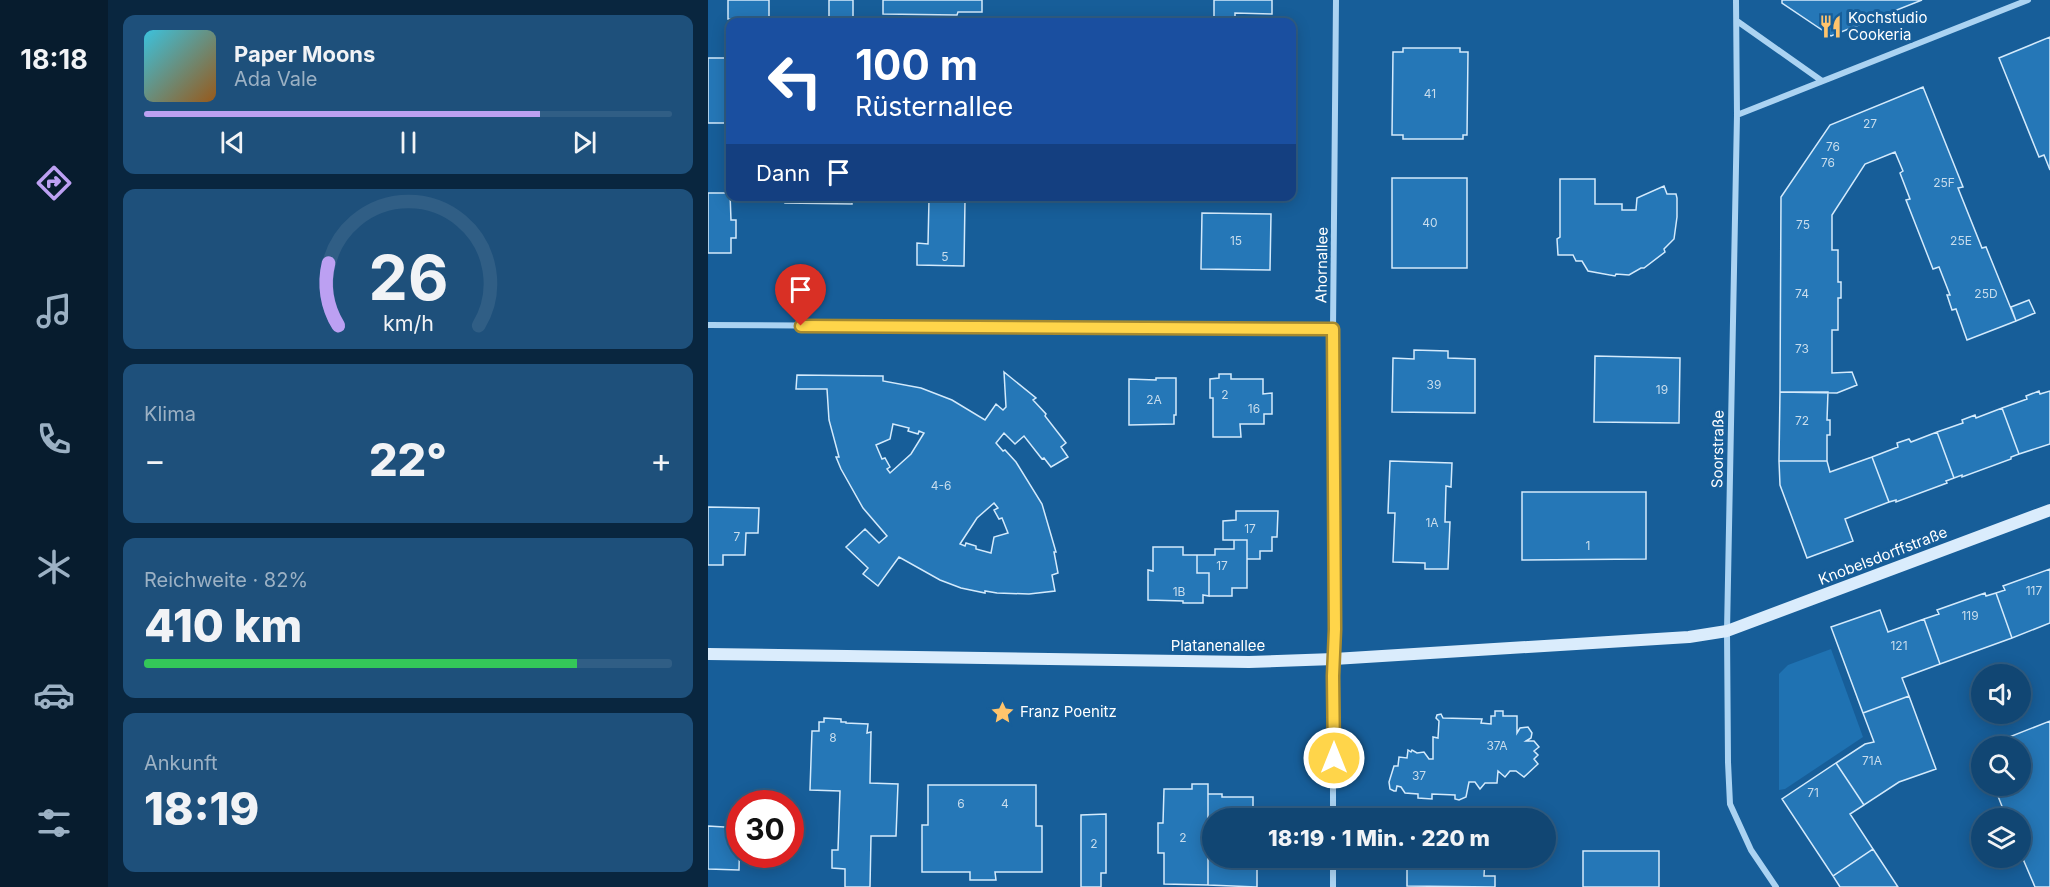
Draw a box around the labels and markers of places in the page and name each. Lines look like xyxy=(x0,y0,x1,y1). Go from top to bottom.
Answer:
place label: Kochstudio Cookeria xyxy=(1848,8,1927,44)
restaurant icon: Kochstudio Cookeria xyxy=(1817,14,1843,40)
pin xyxy=(775,264,826,326)
place icon: Franz Poenitz xyxy=(989,699,1015,725)
place label: Franz Poenitz xyxy=(1020,702,1117,721)

